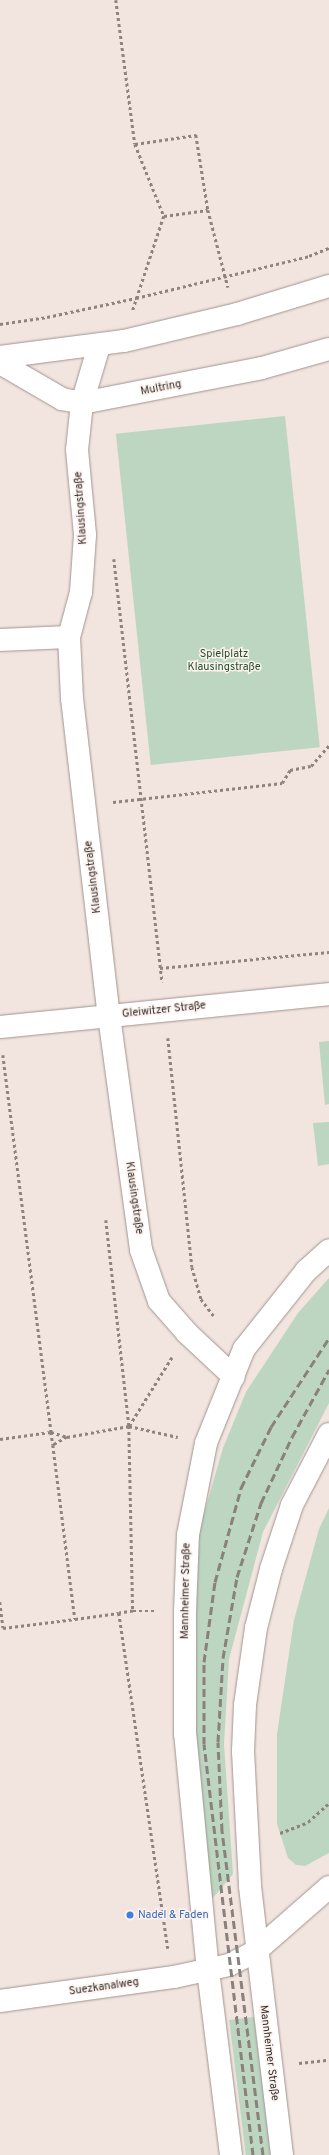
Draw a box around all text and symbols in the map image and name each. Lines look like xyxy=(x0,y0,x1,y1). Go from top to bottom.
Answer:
street label: Multring xyxy=(140,378,182,398)
street label: Klausingstraße xyxy=(72,471,90,545)
park label: Spielplatz Klausingstraße xyxy=(187,648,261,674)
street label: Klausingstraße xyxy=(82,840,104,914)
street label: Gleiwitzer Straße xyxy=(121,999,207,1021)
street label: Klausingstraße xyxy=(122,1161,146,1235)
street label: Mannheimer Straße xyxy=(179,1543,193,1639)
place label: Nadel & Faden xyxy=(138,1908,209,1922)
marker: Nadel & Faden xyxy=(125,1910,135,1920)
street label: Suezkanalweg xyxy=(68,1976,140,1998)
street label: Mannheimer Straße xyxy=(257,2004,281,2102)

